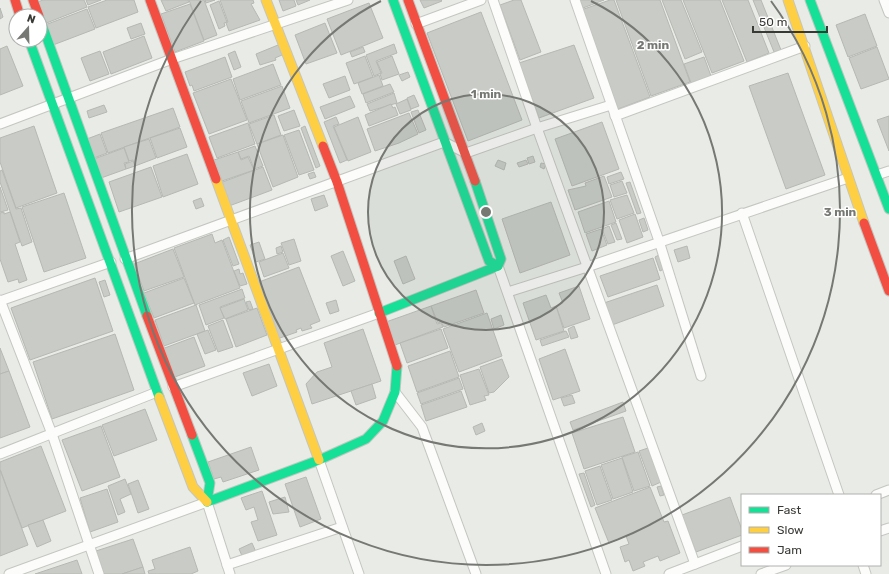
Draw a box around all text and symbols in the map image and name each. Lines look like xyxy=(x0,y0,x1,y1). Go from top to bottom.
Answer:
north arrow xyxy=(8,8,48,48)
scale bar xyxy=(753,8,827,34)
text: N xyxy=(25,12,37,27)
text: 50 m xyxy=(759,15,787,29)
text: 2 min xyxy=(637,38,670,52)
text: 1 min xyxy=(471,87,502,101)
centre of rings xyxy=(479,205,493,219)
text: 3 min xyxy=(824,205,857,219)
legend xyxy=(741,494,881,566)
text: Fast xyxy=(777,503,801,517)
text: Slow xyxy=(777,523,804,537)
text: Jam xyxy=(777,543,802,557)

